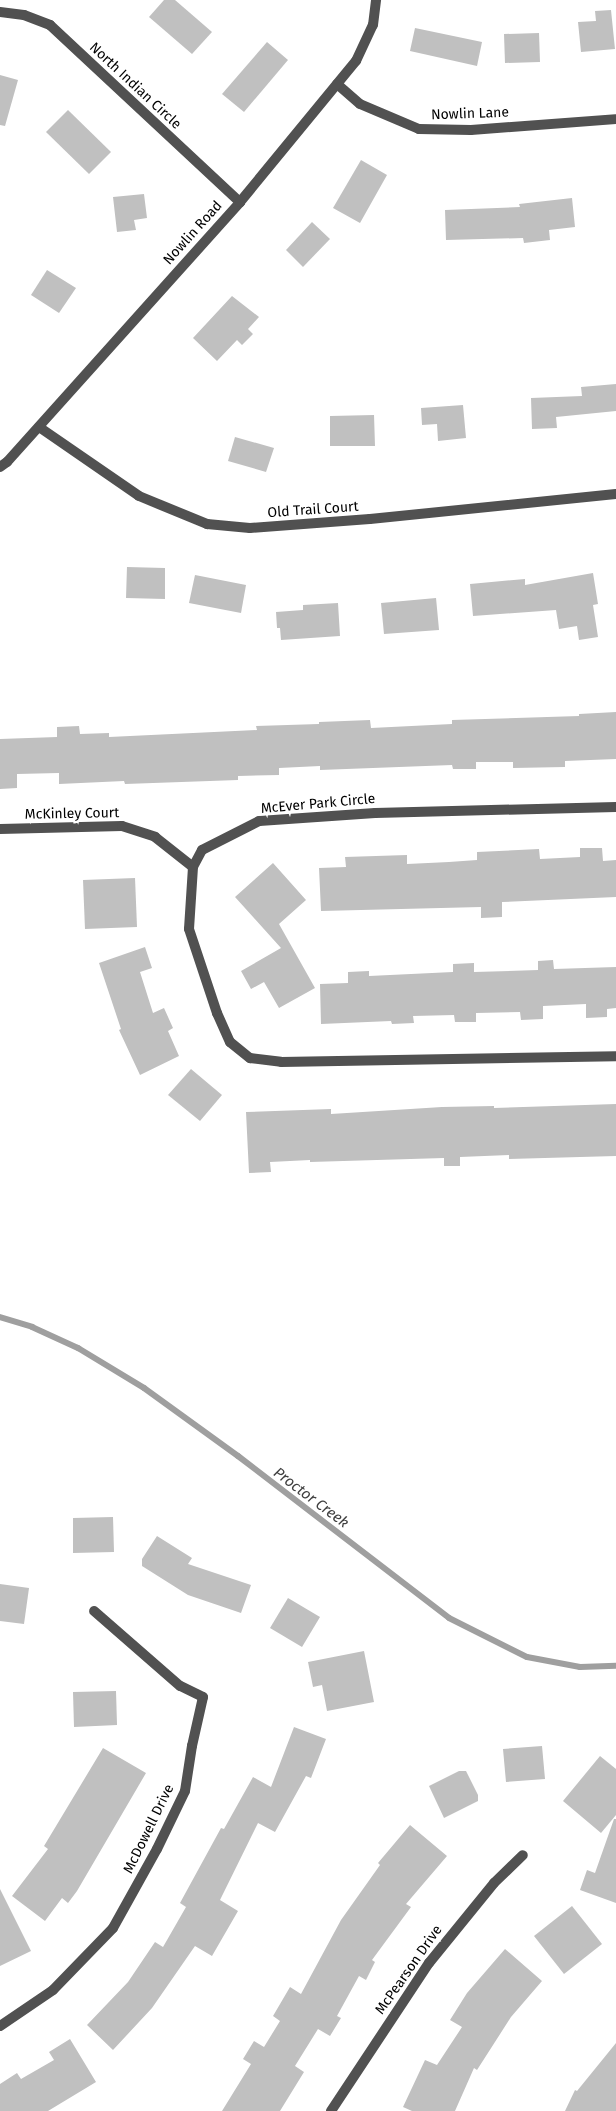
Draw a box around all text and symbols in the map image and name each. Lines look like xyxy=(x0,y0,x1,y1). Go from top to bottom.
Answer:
street label: North Indian Circle xyxy=(86,39,184,133)
street label: Nowlin Lane xyxy=(431,104,509,124)
street label: Nowlin Road xyxy=(160,198,226,268)
street label: Old Trail Court xyxy=(267,498,359,522)
street label: McEver Park Circle xyxy=(260,791,376,817)
street label: McKinley Court xyxy=(25,805,119,823)
water label: Proctor Creek xyxy=(270,1464,352,1532)
street label: McDowell Drive xyxy=(120,1782,178,1876)
street label: McPearson Drive xyxy=(372,1922,446,2018)

